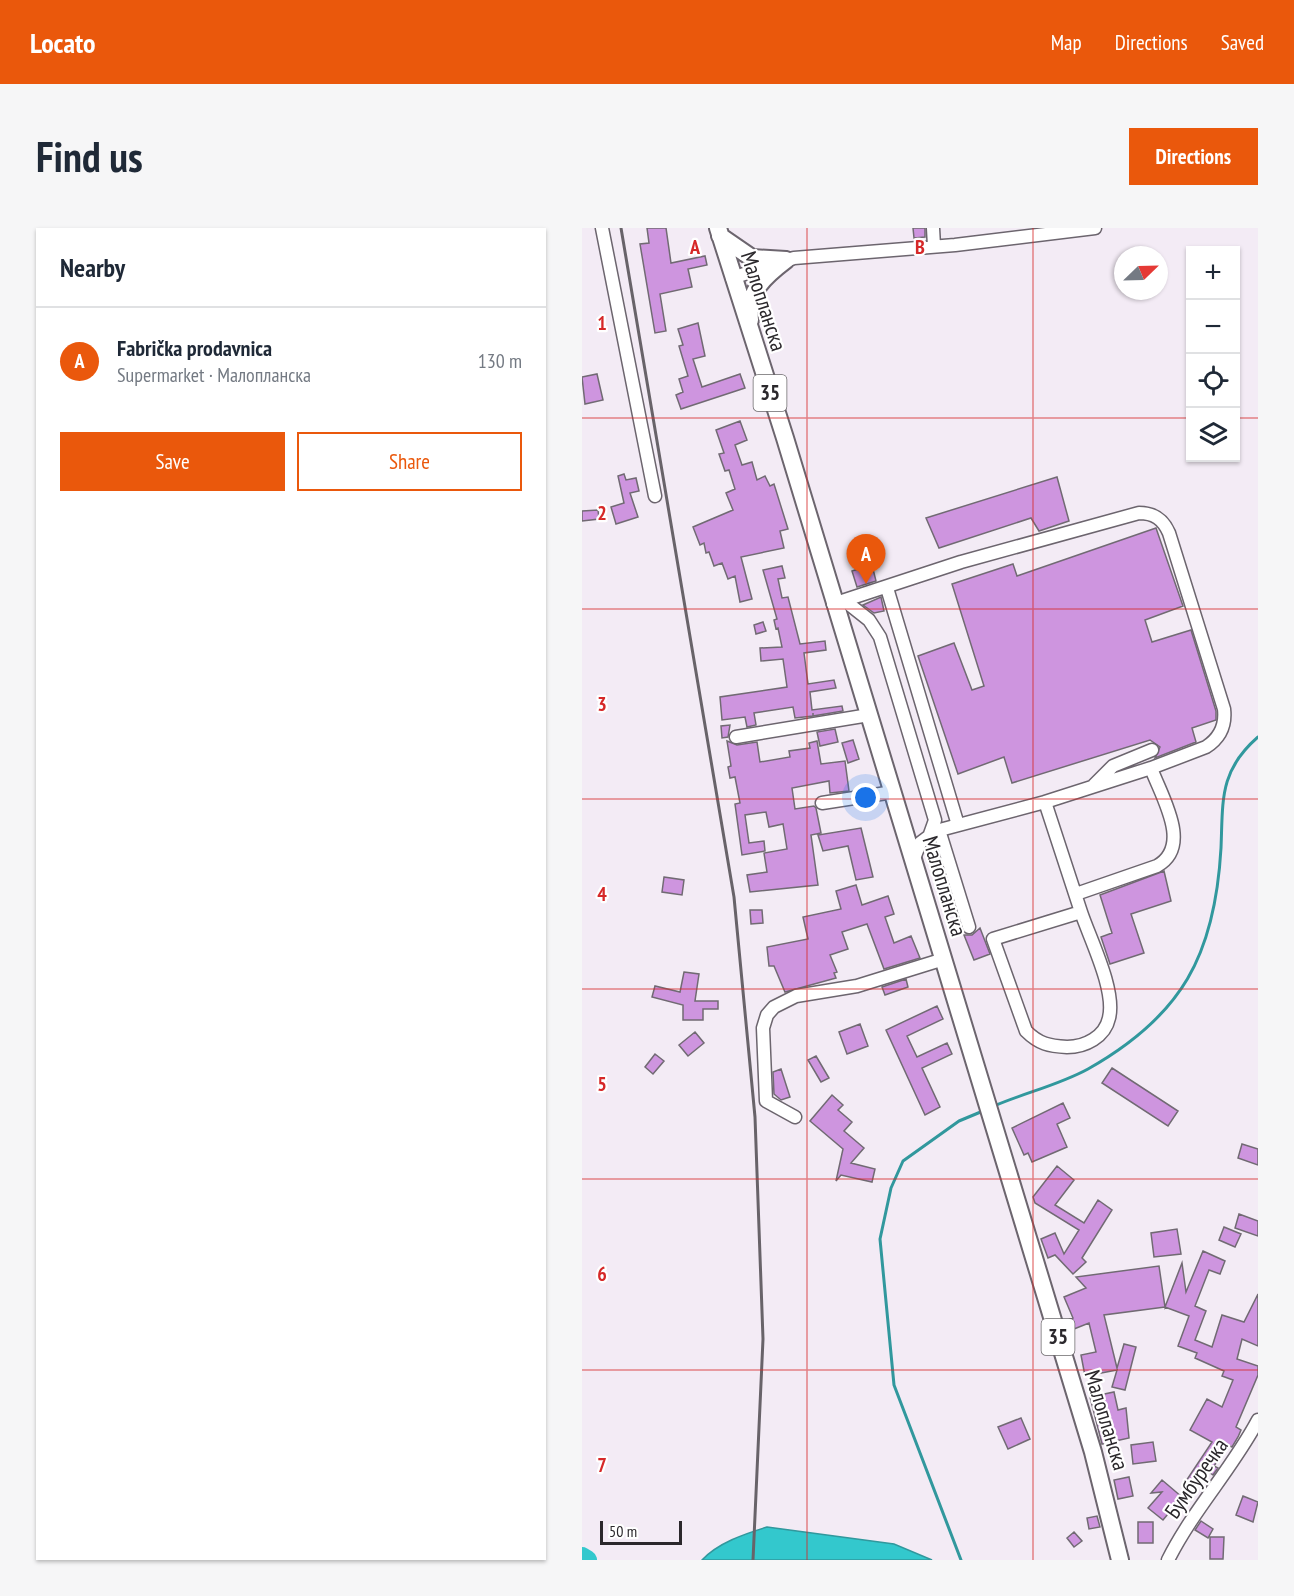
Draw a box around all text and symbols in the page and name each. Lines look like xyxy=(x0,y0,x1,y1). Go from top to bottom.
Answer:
text: Locato xyxy=(30,24,96,61)
text: Map xyxy=(1051,29,1082,56)
text: Directions xyxy=(1115,29,1188,56)
text: Saved xyxy=(1221,29,1264,56)
button: Directions xyxy=(1129,128,1258,185)
text: Find us xyxy=(36,129,143,184)
text: A xyxy=(689,234,701,260)
text: B xyxy=(915,234,925,260)
north arrow xyxy=(1114,246,1168,300)
map controls xyxy=(1186,246,1240,462)
button: + xyxy=(1186,246,1240,300)
street label: Малопланска xyxy=(735,248,793,354)
text: Nearby xyxy=(60,251,125,284)
button: − xyxy=(1186,300,1240,354)
text: 1 xyxy=(597,310,607,336)
text: Fabrička prodavnica xyxy=(117,334,272,362)
text: A xyxy=(74,348,85,374)
text: 130 m xyxy=(478,348,522,374)
button: locate xyxy=(1186,354,1240,408)
text: Supermarket · Малопланска xyxy=(117,362,311,388)
road number: 35 xyxy=(754,375,786,411)
button: layers xyxy=(1186,408,1240,462)
button: Save xyxy=(60,432,285,491)
button: Share xyxy=(297,432,522,491)
text: 2 xyxy=(597,500,607,526)
pin: A xyxy=(846,534,886,584)
text: 3 xyxy=(597,691,607,717)
your location xyxy=(851,783,880,812)
street label: Малопланска xyxy=(917,833,973,939)
text: 4 xyxy=(597,881,607,907)
text: 5 xyxy=(597,1071,607,1097)
text: 6 xyxy=(597,1261,607,1287)
road number: 35 xyxy=(1042,1319,1074,1355)
street label: Малопланска xyxy=(1079,1367,1135,1473)
street label: Бумбуречка xyxy=(1158,1432,1234,1524)
text: 7 xyxy=(597,1452,607,1478)
scale bar xyxy=(600,1518,682,1546)
text: 50 m xyxy=(609,1521,637,1541)

